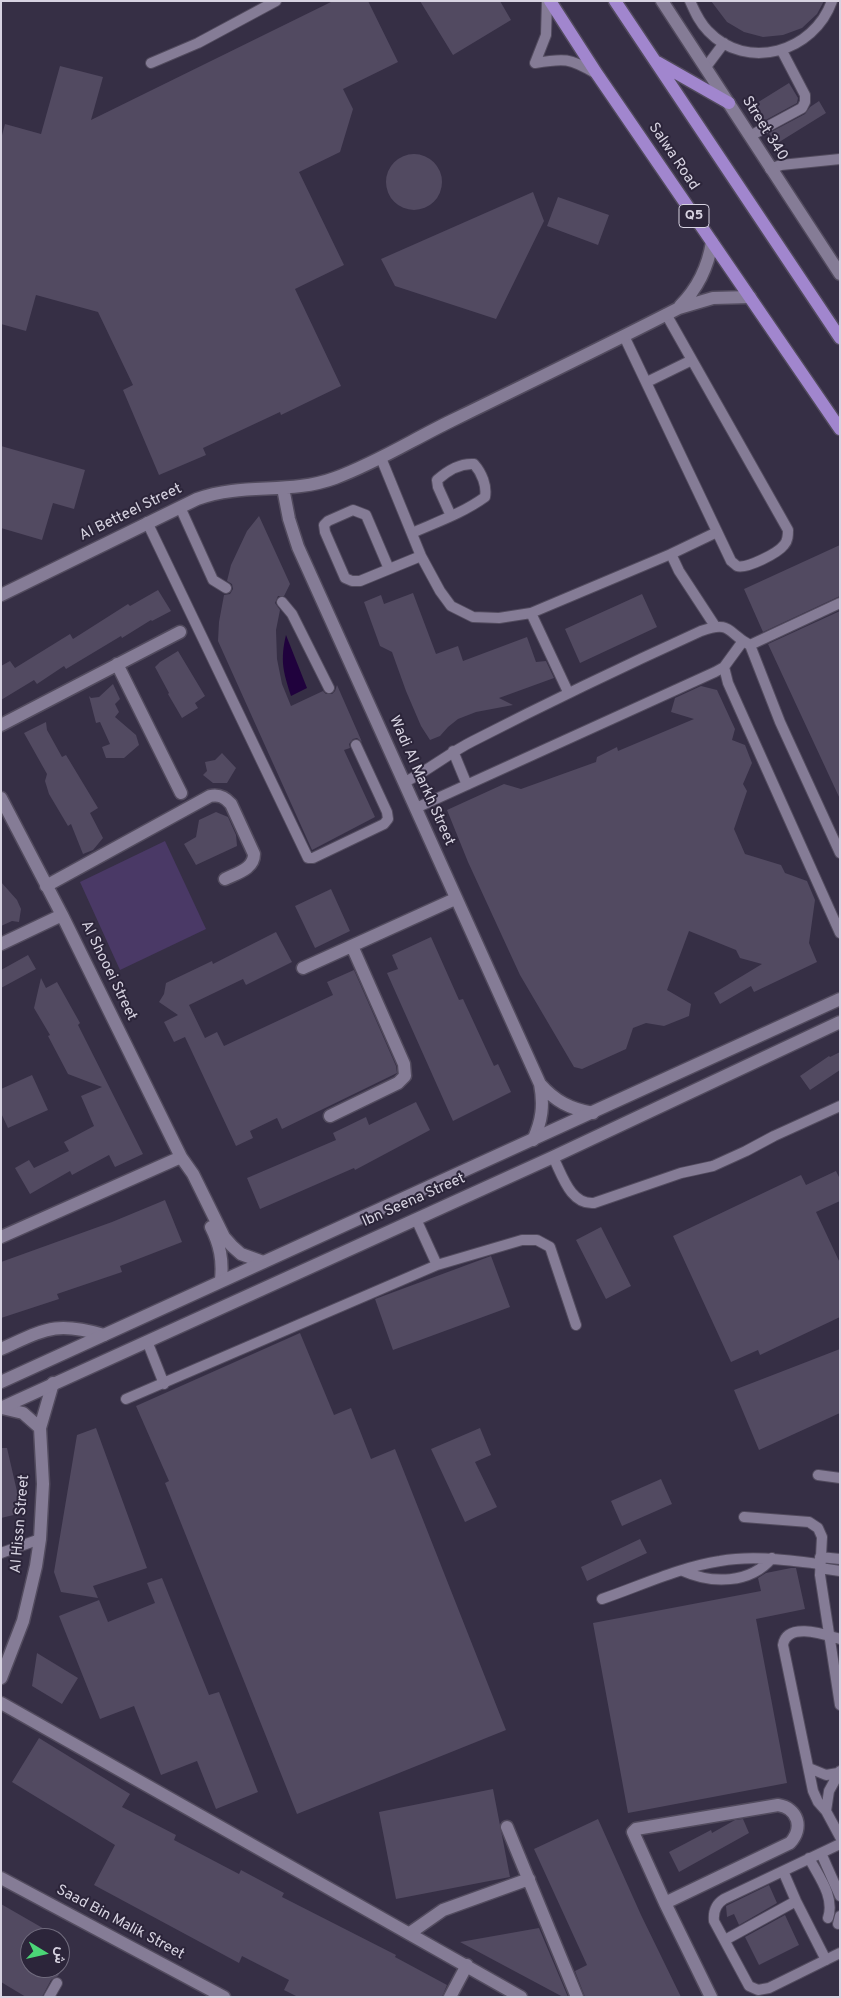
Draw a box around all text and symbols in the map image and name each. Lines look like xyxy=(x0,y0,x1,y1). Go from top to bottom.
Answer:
street label: Street 340 xyxy=(737,93,791,165)
street label: Salwa Road xyxy=(644,120,702,194)
road number: Q5 xyxy=(679,205,709,228)
street label: Al Betteel Street xyxy=(77,480,185,546)
street label: Wadi Al Markh Street xyxy=(384,713,458,849)
street label: Al Shooei Street xyxy=(76,918,140,1024)
street label: Ibn Seena Street xyxy=(360,1170,468,1232)
street label: Al Hissn Street xyxy=(8,1474,34,1574)
street label: Saad Bin Malik Street xyxy=(53,1882,187,1964)
north arrow xyxy=(20,1928,70,1978)
text: ش xyxy=(50,1946,69,1965)

